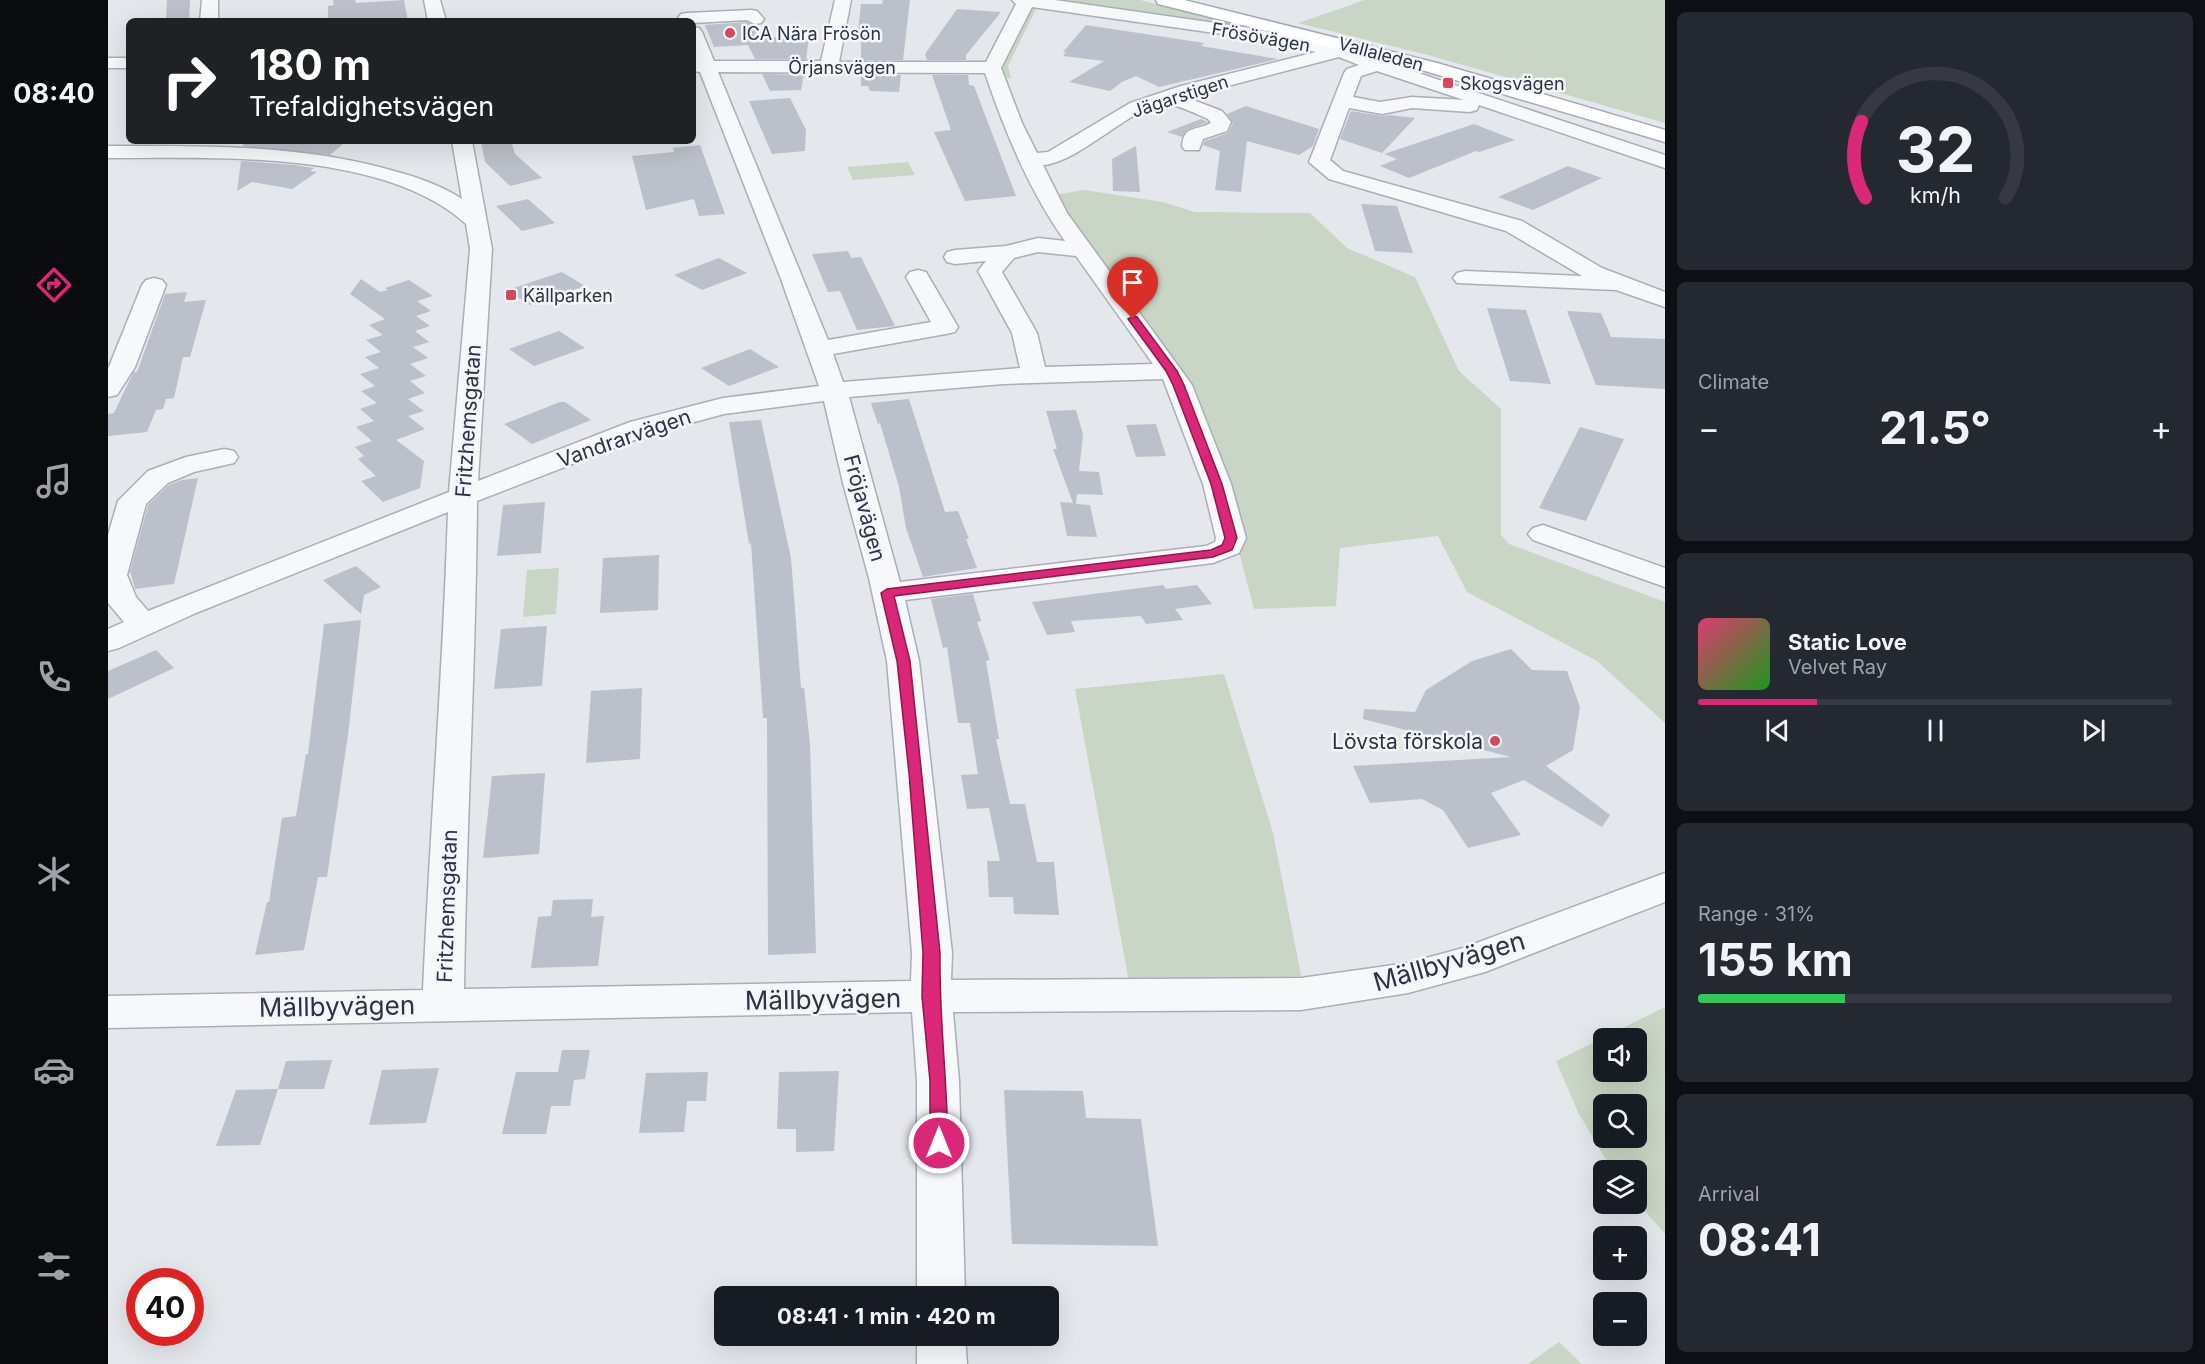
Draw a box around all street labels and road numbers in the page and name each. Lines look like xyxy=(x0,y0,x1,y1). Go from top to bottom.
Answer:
street label: Frösövägen xyxy=(1210,18,1312,56)
street label: Vallaleden xyxy=(1336,33,1426,75)
street label: Örjansvägen xyxy=(788,56,896,78)
street label: Jägarstigen xyxy=(1129,71,1231,121)
street label: Fritzhemsgatan xyxy=(450,344,486,498)
street label: Vandrarvägen xyxy=(554,403,694,473)
street label: Fröjavägen xyxy=(839,452,891,564)
street label: Fritzhemsgatan xyxy=(432,829,462,983)
street label: Mällbyvägen xyxy=(1370,925,1528,997)
street label: Mällbyvägen xyxy=(745,982,901,1016)
street label: Mällbyvägen xyxy=(259,989,415,1023)

